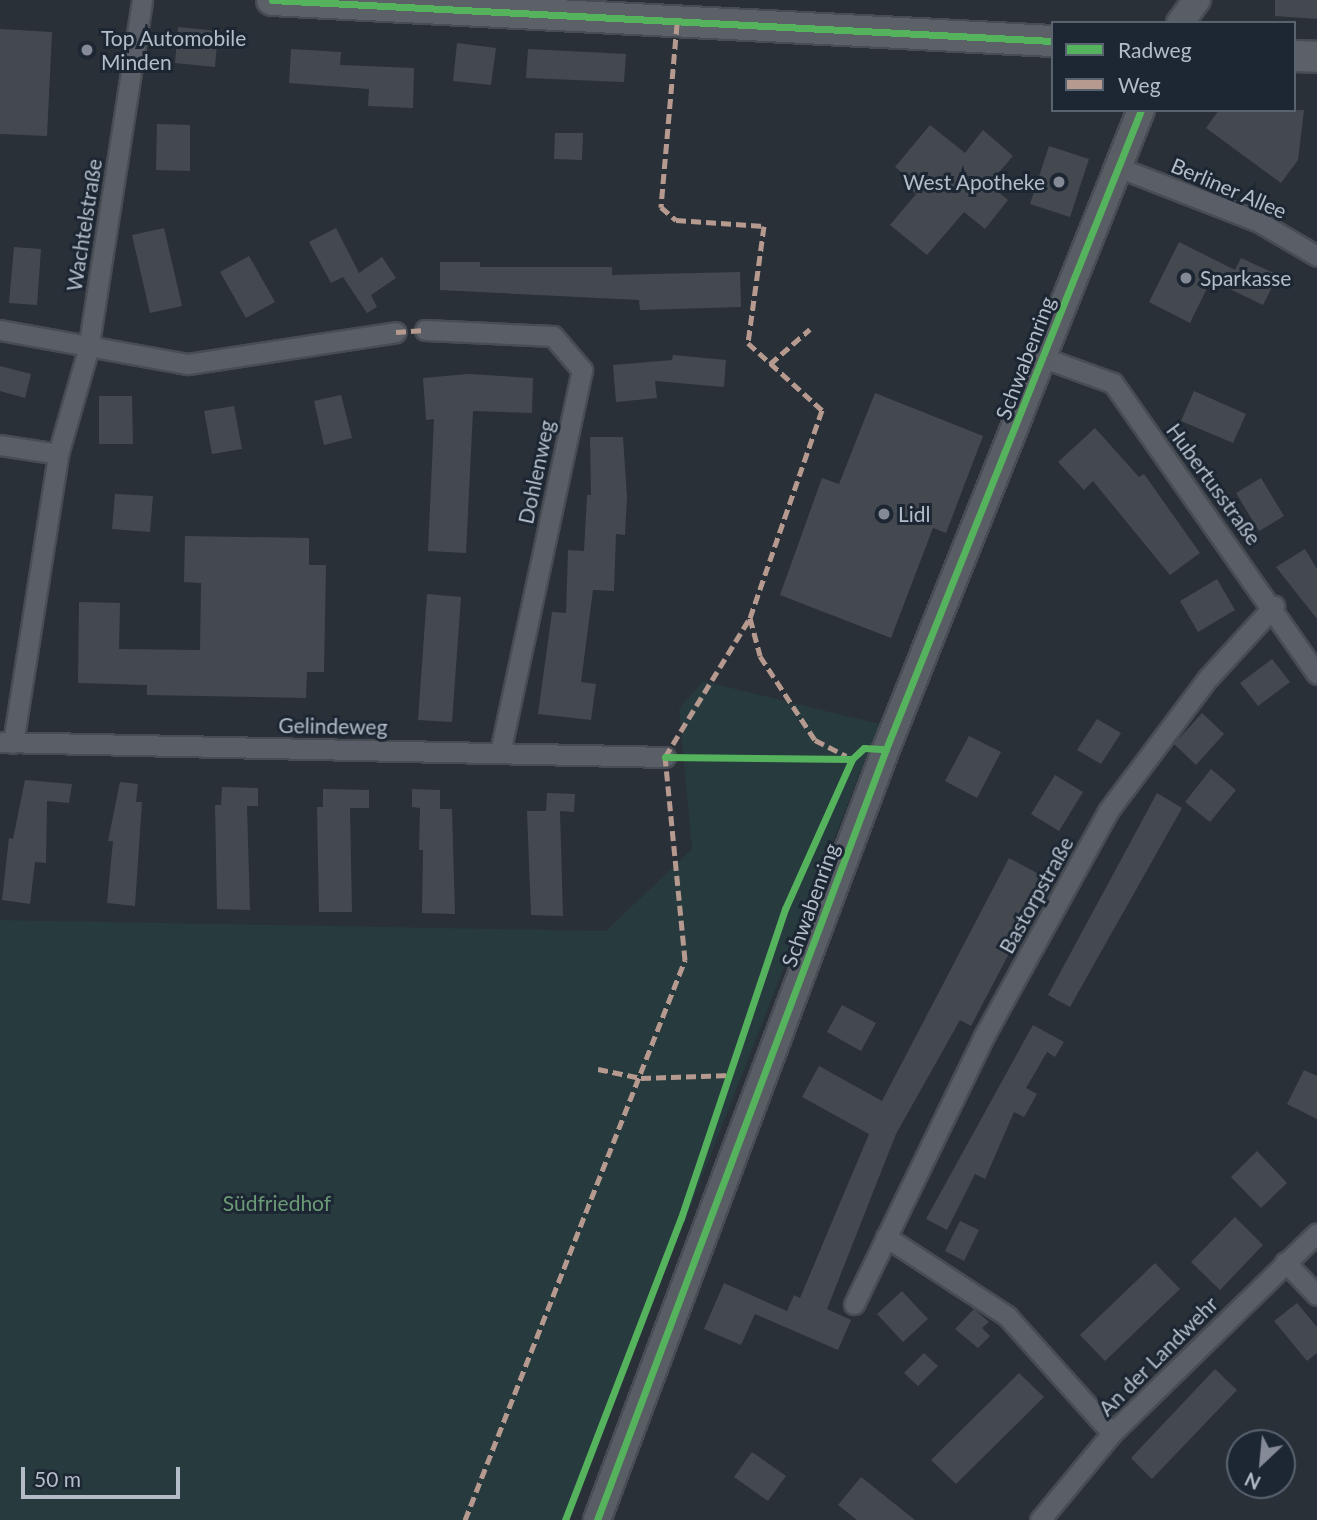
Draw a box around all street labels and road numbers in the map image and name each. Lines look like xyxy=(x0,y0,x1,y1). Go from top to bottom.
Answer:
street label: Berliner Allee xyxy=(1167,152,1291,224)
street label: Wachtelstraße xyxy=(61,157,107,293)
street label: Schwabenring xyxy=(990,293,1060,423)
street label: Dohlenweg xyxy=(513,418,559,526)
street label: Hubertusstraße xyxy=(1161,418,1267,550)
street label: Gelindeweg xyxy=(278,712,388,740)
street label: Bastorpstraße xyxy=(994,832,1078,958)
street label: Schwabenring xyxy=(776,840,844,970)
street label: An der Landwehr xyxy=(1093,1291,1223,1421)

